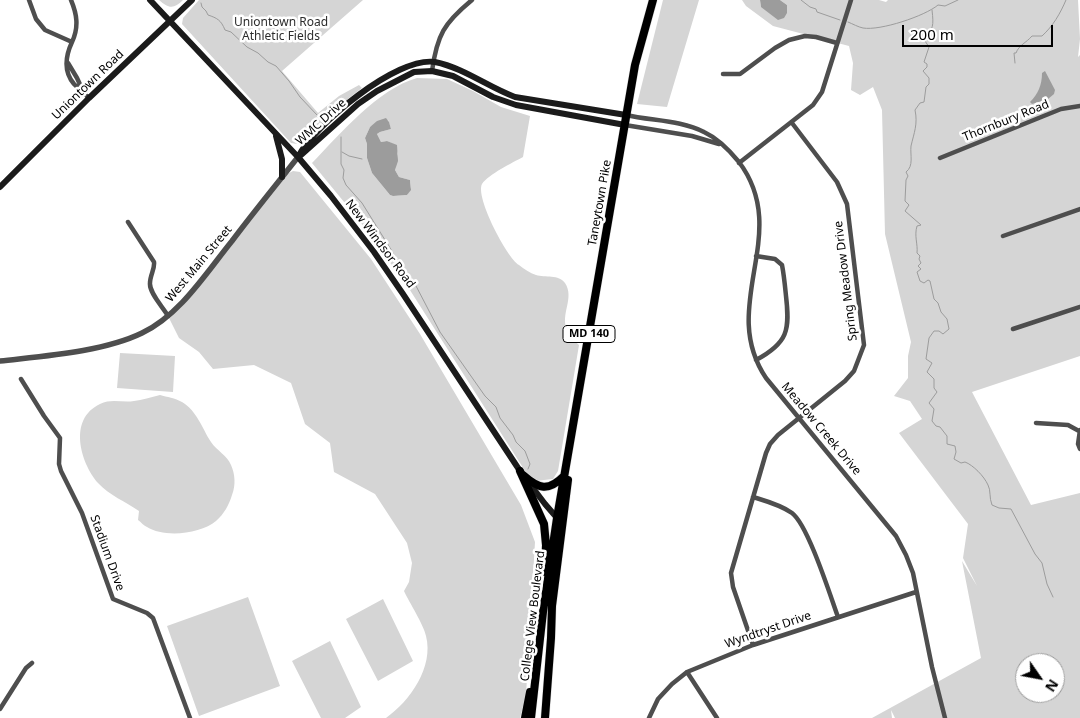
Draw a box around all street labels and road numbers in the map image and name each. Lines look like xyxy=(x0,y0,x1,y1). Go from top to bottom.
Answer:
street label: Uniontown Road xyxy=(49,47,127,123)
street label: WMC Drive xyxy=(293,96,349,148)
street label: Thornbury Road xyxy=(961,97,1051,145)
street label: Taneytown Pike xyxy=(585,159,615,247)
street label: New Windsor Road xyxy=(342,197,418,291)
street label: Spring Meadow Drive xyxy=(831,220,861,342)
street label: West Main Street xyxy=(163,223,235,305)
road number: MD 140 xyxy=(563,326,615,342)
street label: Meadow Creek Drive xyxy=(778,380,864,478)
street label: Stadium Drive xyxy=(87,513,127,593)
street label: College View Boulevard xyxy=(518,550,548,682)
street label: Wyndtryst Drive xyxy=(723,608,813,652)

